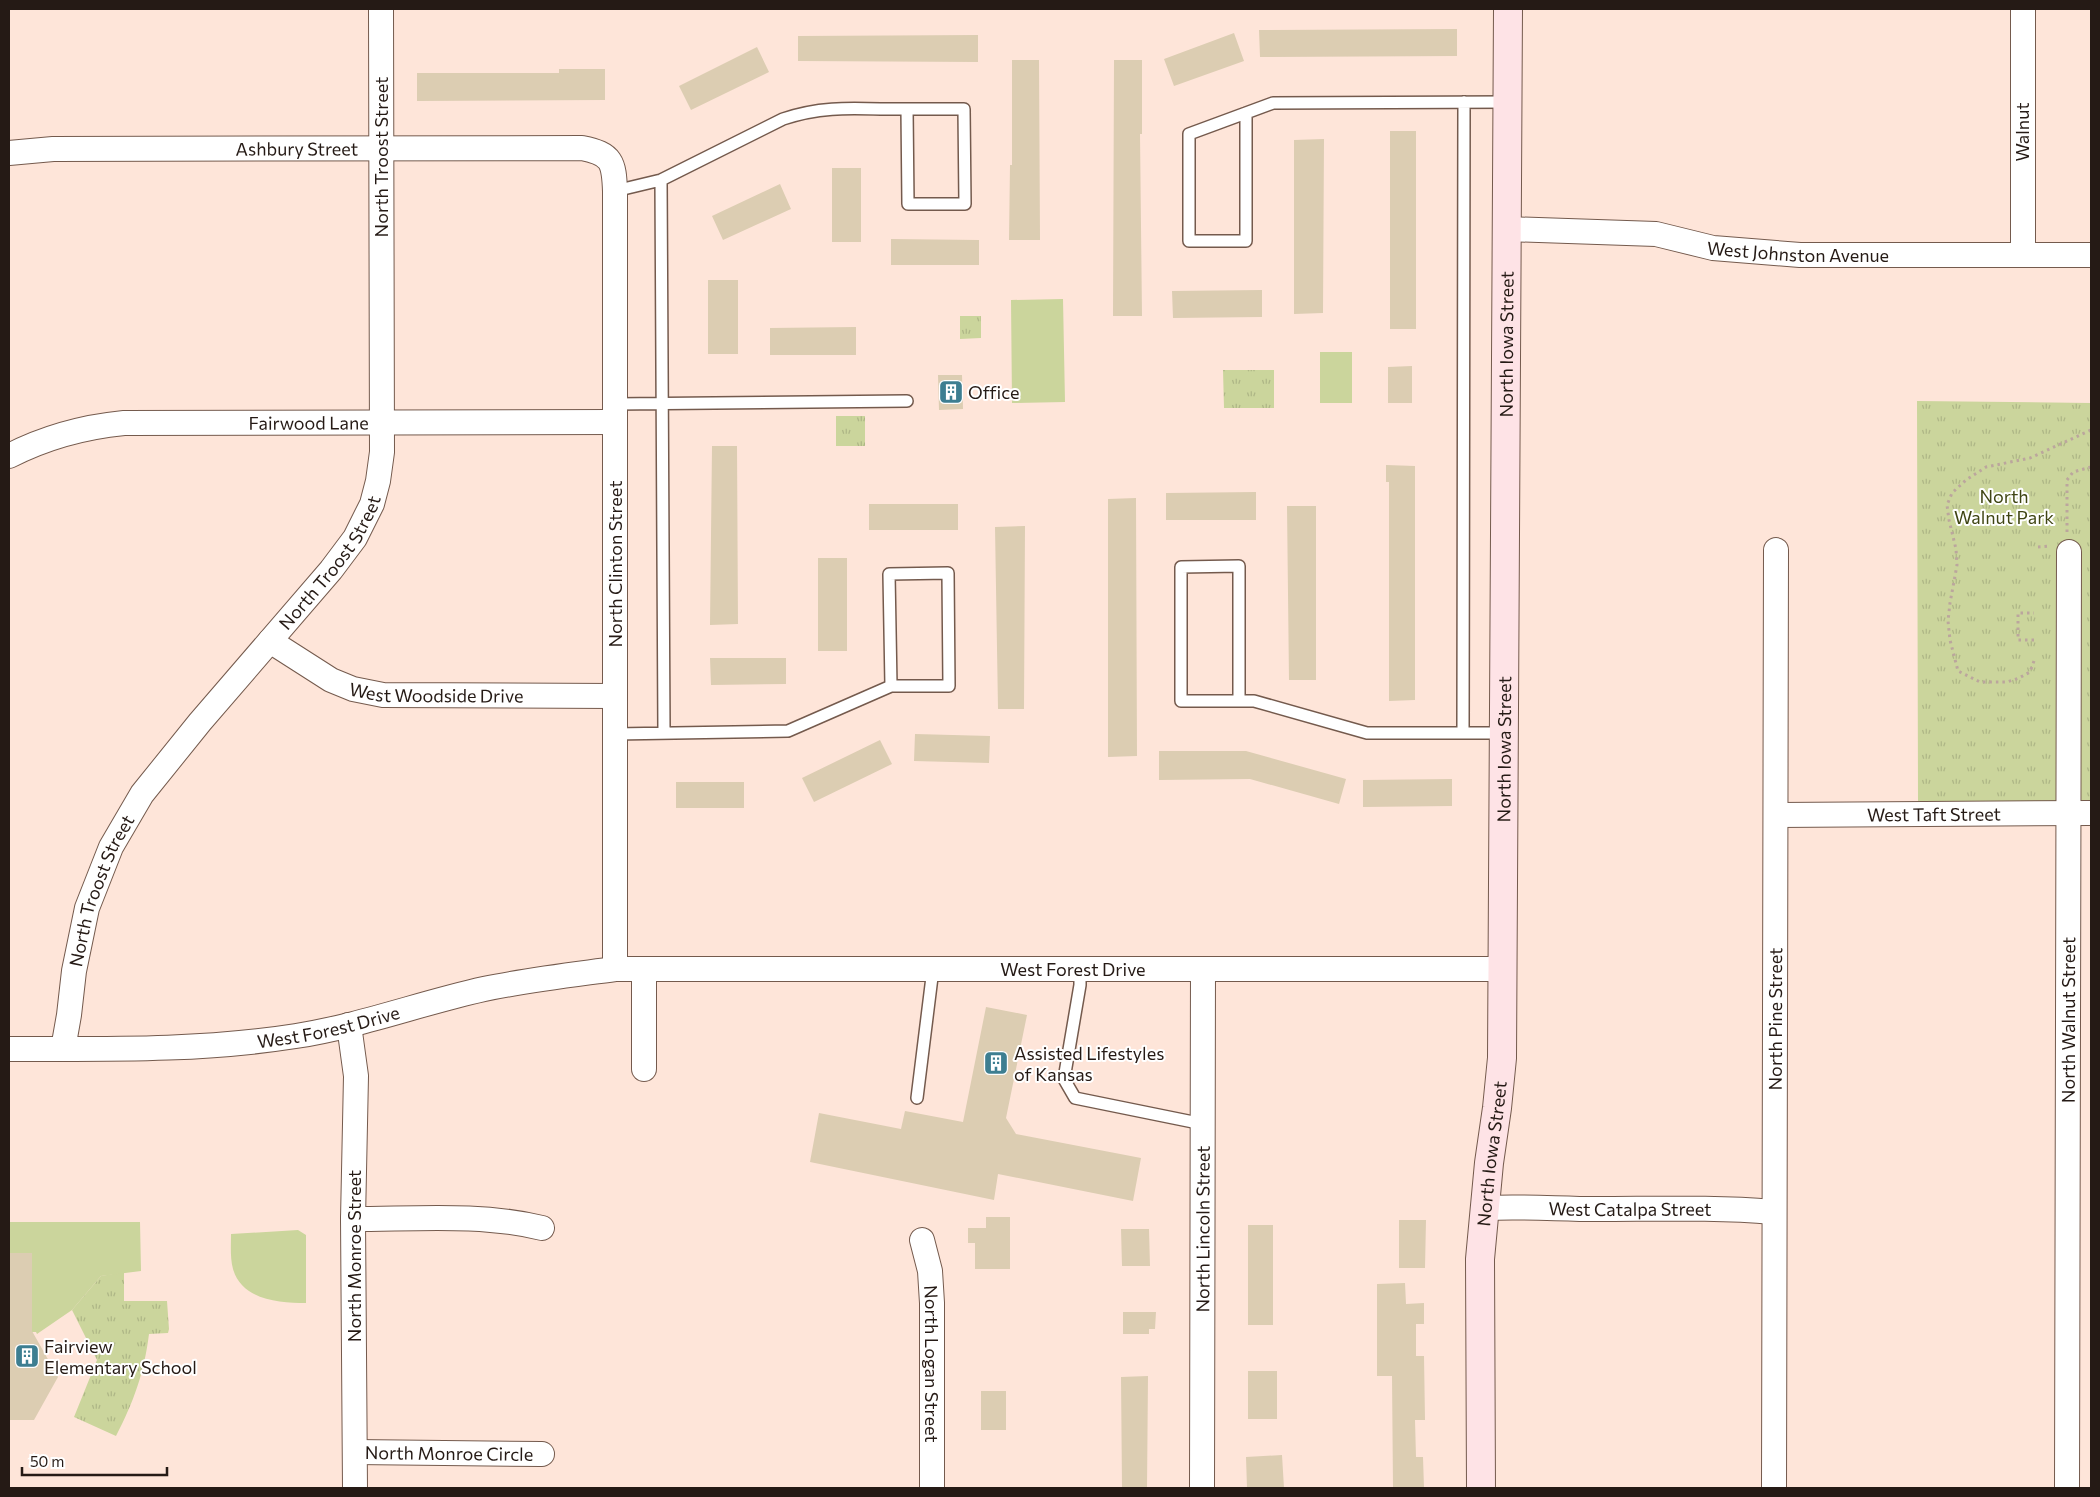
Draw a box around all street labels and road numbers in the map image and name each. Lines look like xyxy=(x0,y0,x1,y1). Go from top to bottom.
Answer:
street label: North Troost Street xyxy=(370,77,392,237)
street label: Walnut xyxy=(2011,102,2033,162)
street label: Ashbury Street xyxy=(236,137,358,160)
street label: West Johnston Avenue xyxy=(1706,237,1889,266)
street label: North Iowa Street xyxy=(1495,271,1518,417)
street label: Fairwood Lane xyxy=(248,412,369,434)
street label: North Clinton Street xyxy=(604,480,626,648)
street label: North Troost Street xyxy=(274,493,385,634)
street label: North Iowa Street xyxy=(1492,676,1515,822)
street label: West Woodside Drive xyxy=(348,678,523,707)
street label: West Taft Street xyxy=(1867,803,2001,825)
street label: North Troost Street xyxy=(64,811,139,969)
street label: North Walnut Street xyxy=(2057,937,2079,1103)
street label: North Pine Street xyxy=(1764,948,1786,1090)
street label: West Forest Drive xyxy=(1000,958,1146,980)
street label: West Forest Drive xyxy=(256,1001,402,1052)
street label: North Iowa Street xyxy=(1472,1080,1511,1227)
street label: North Lincoln Street xyxy=(1191,1145,1214,1313)
street label: North Monroe Street xyxy=(343,1170,365,1342)
street label: West Catalpa Street xyxy=(1548,1197,1712,1220)
street label: North Logan Street xyxy=(920,1284,943,1443)
street label: North Monroe Circle xyxy=(365,1441,533,1465)

